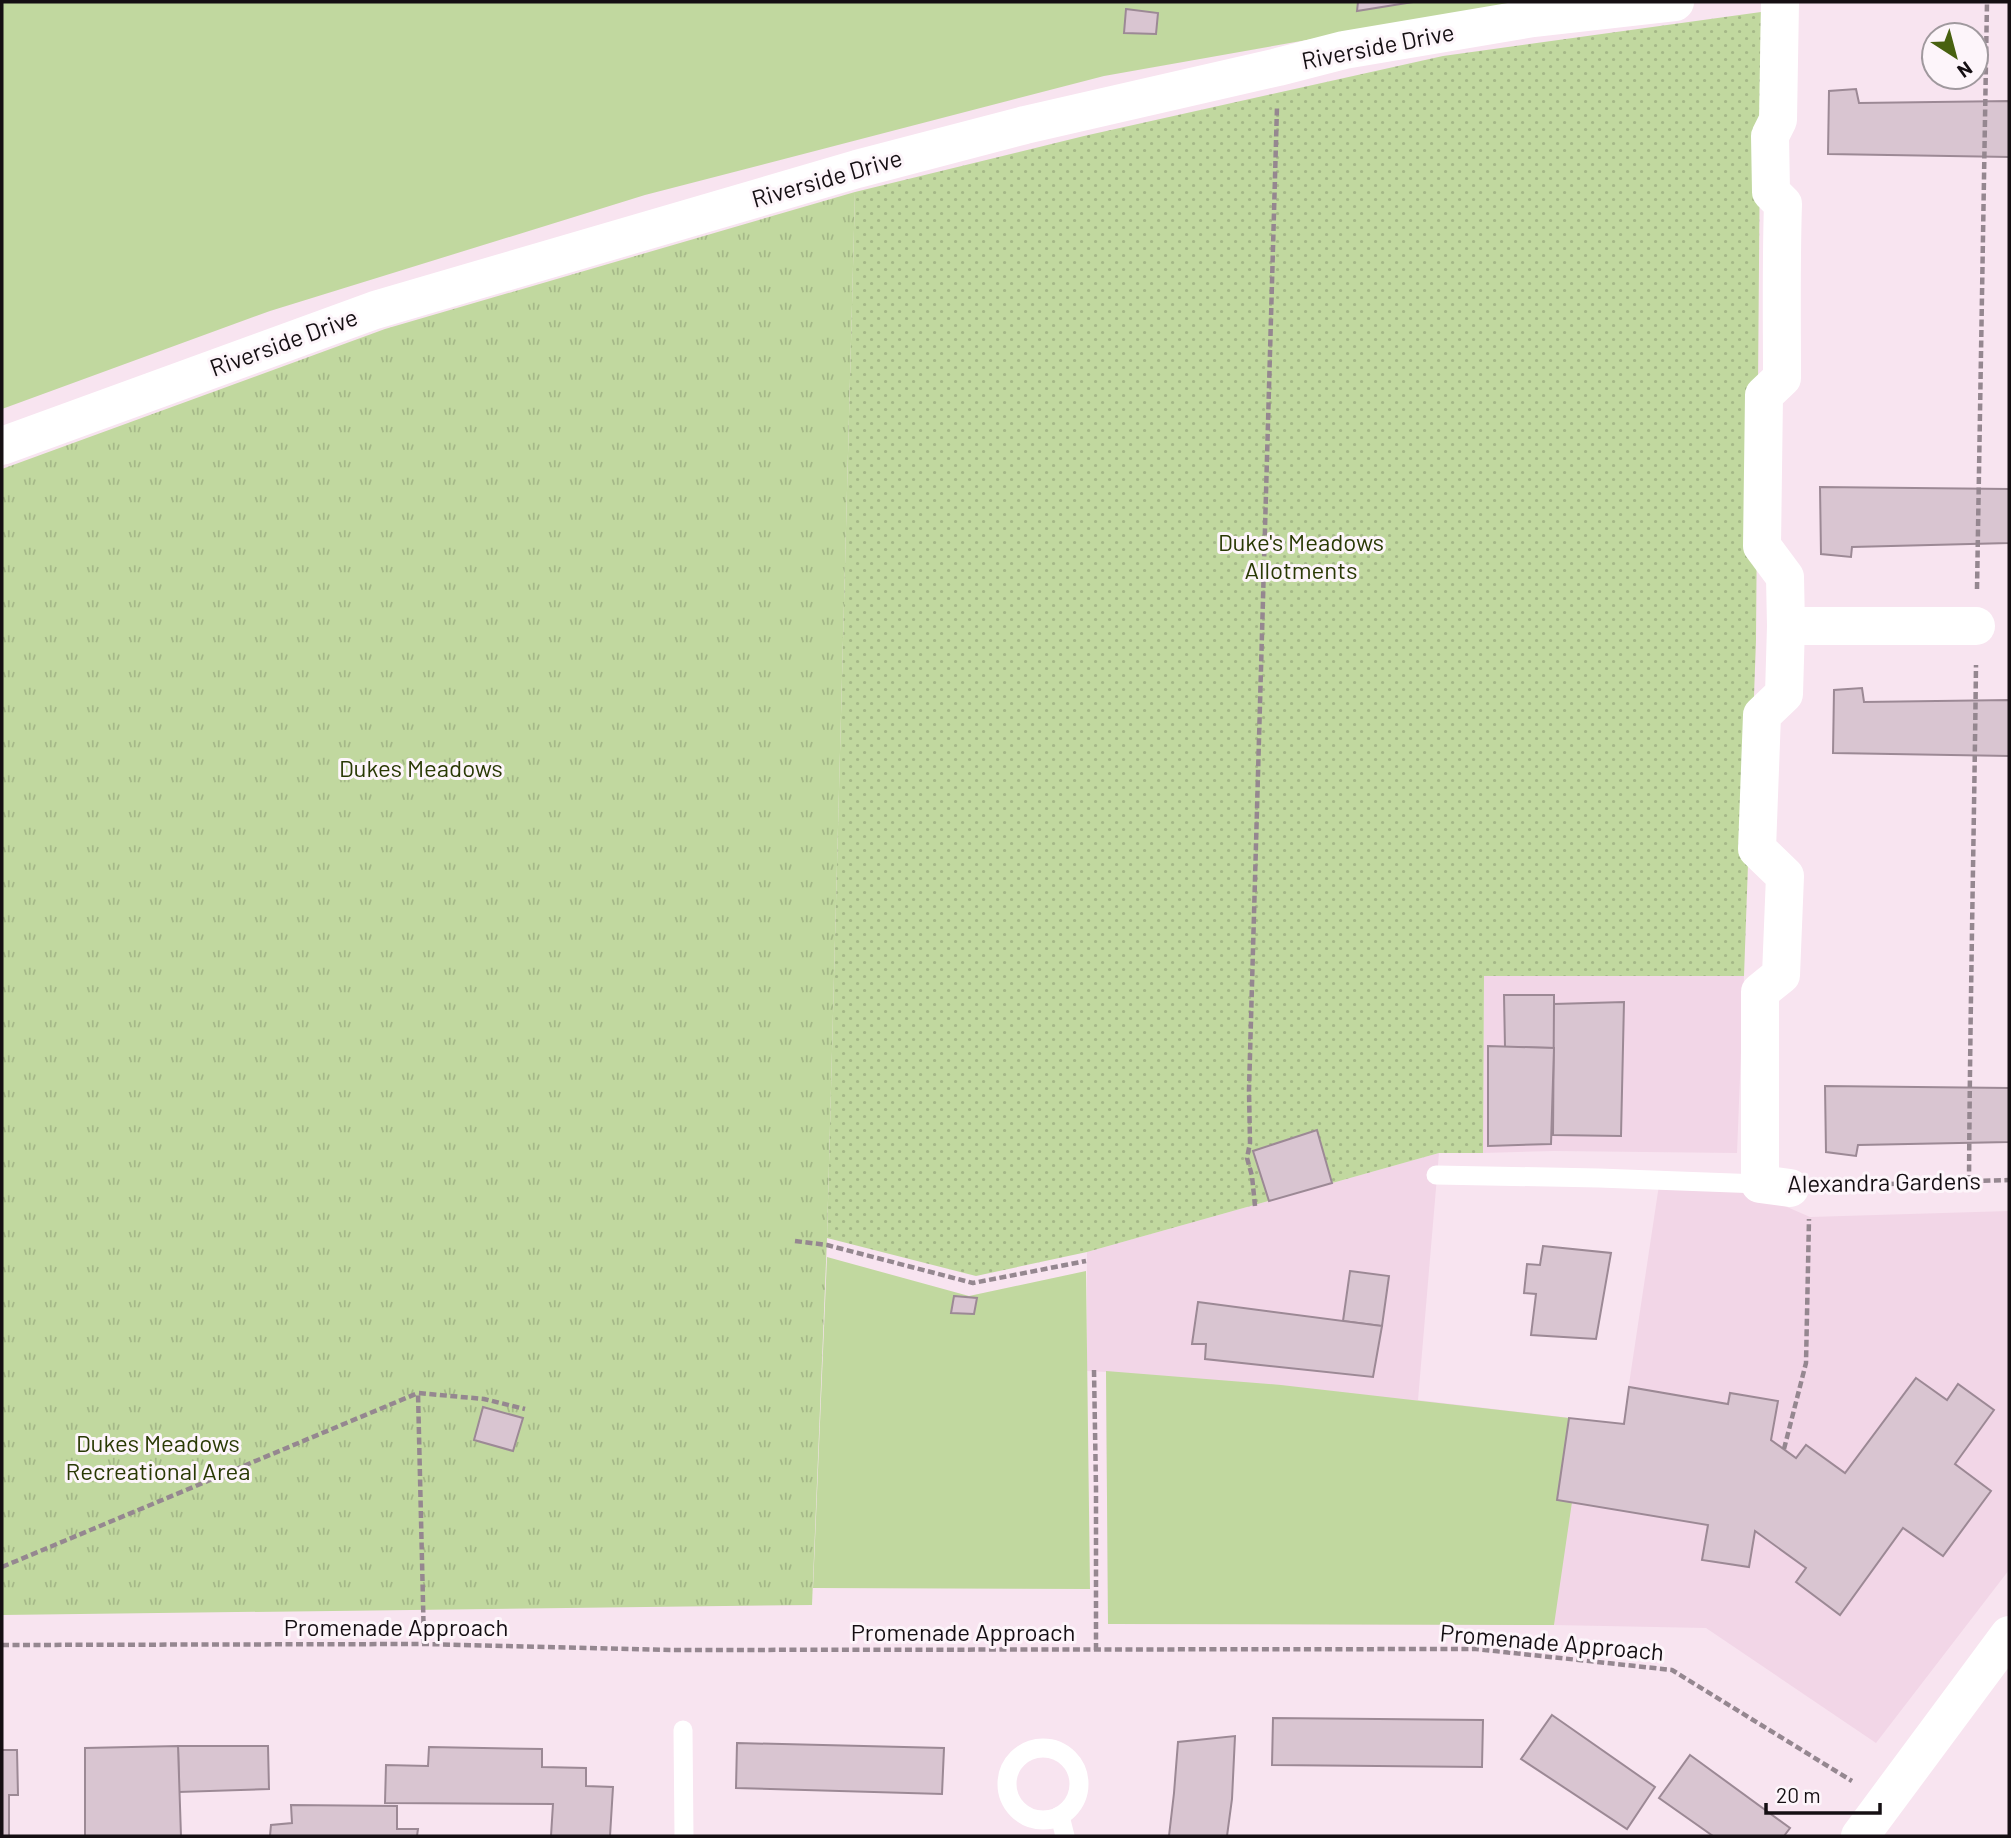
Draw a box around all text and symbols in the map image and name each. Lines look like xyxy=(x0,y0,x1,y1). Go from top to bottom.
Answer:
street label: Riverside Drive xyxy=(1299,16,1457,75)
north arrow xyxy=(1920,21,1990,91)
text: N xyxy=(1953,57,1977,83)
street label: Riverside Drive xyxy=(748,142,905,213)
street label: Riverside Drive xyxy=(206,301,361,382)
park label: Duke's Meadows Allotments xyxy=(1218,527,1384,584)
park label: Dukes Meadows xyxy=(339,753,503,782)
street label: Alexandra Gardens xyxy=(1787,1165,1981,1198)
park label: Dukes Meadows Recreational Area xyxy=(66,1428,250,1485)
street label: Promenade Approach xyxy=(284,1612,508,1641)
street label: Promenade Approach xyxy=(851,1617,1075,1646)
street label: Promenade Approach xyxy=(1439,1617,1665,1666)
scale bar xyxy=(1766,1772,1880,1816)
text: 20 m xyxy=(1776,1782,1821,1807)

